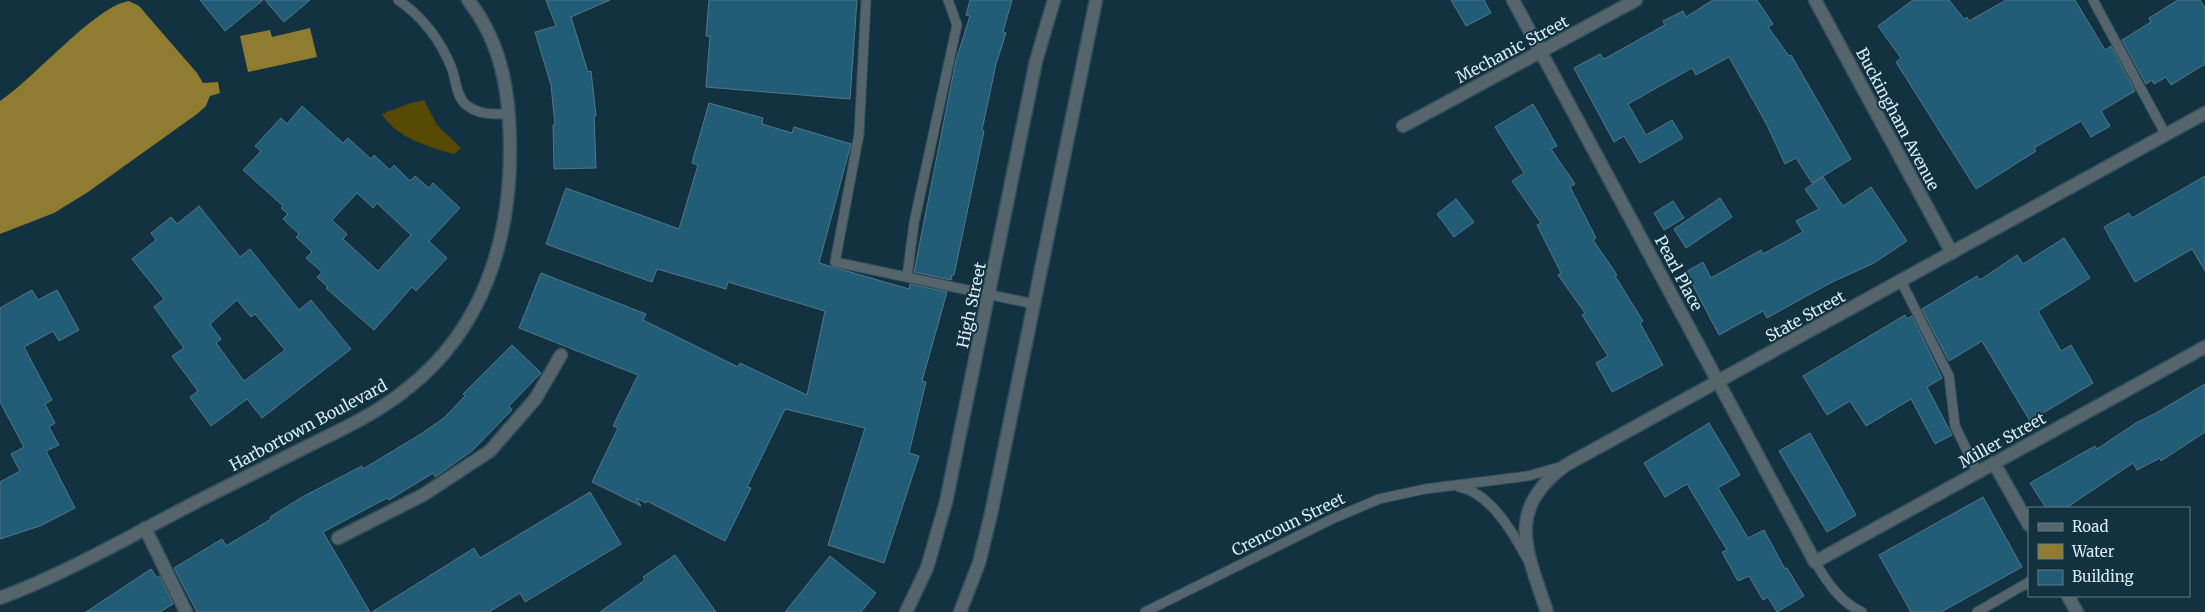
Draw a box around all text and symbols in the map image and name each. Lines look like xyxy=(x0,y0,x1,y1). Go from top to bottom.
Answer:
street label: Mechanic Street xyxy=(1452,11,1572,87)
street label: Buckingham Avenue xyxy=(1852,44,1944,194)
street label: Pearl Place xyxy=(1651,232,1707,314)
street label: High Street xyxy=(952,259,990,350)
street label: State Street xyxy=(1762,286,1849,346)
street label: Harbortown Boulevard xyxy=(226,375,391,475)
street label: Miller Street xyxy=(1955,408,2049,472)
street label: Crencoun Street xyxy=(1228,488,1349,560)
legend xyxy=(2028,507,2190,597)
text: Road xyxy=(2072,517,2108,536)
text: Water xyxy=(2071,542,2115,561)
text: Building xyxy=(2072,567,2134,586)

